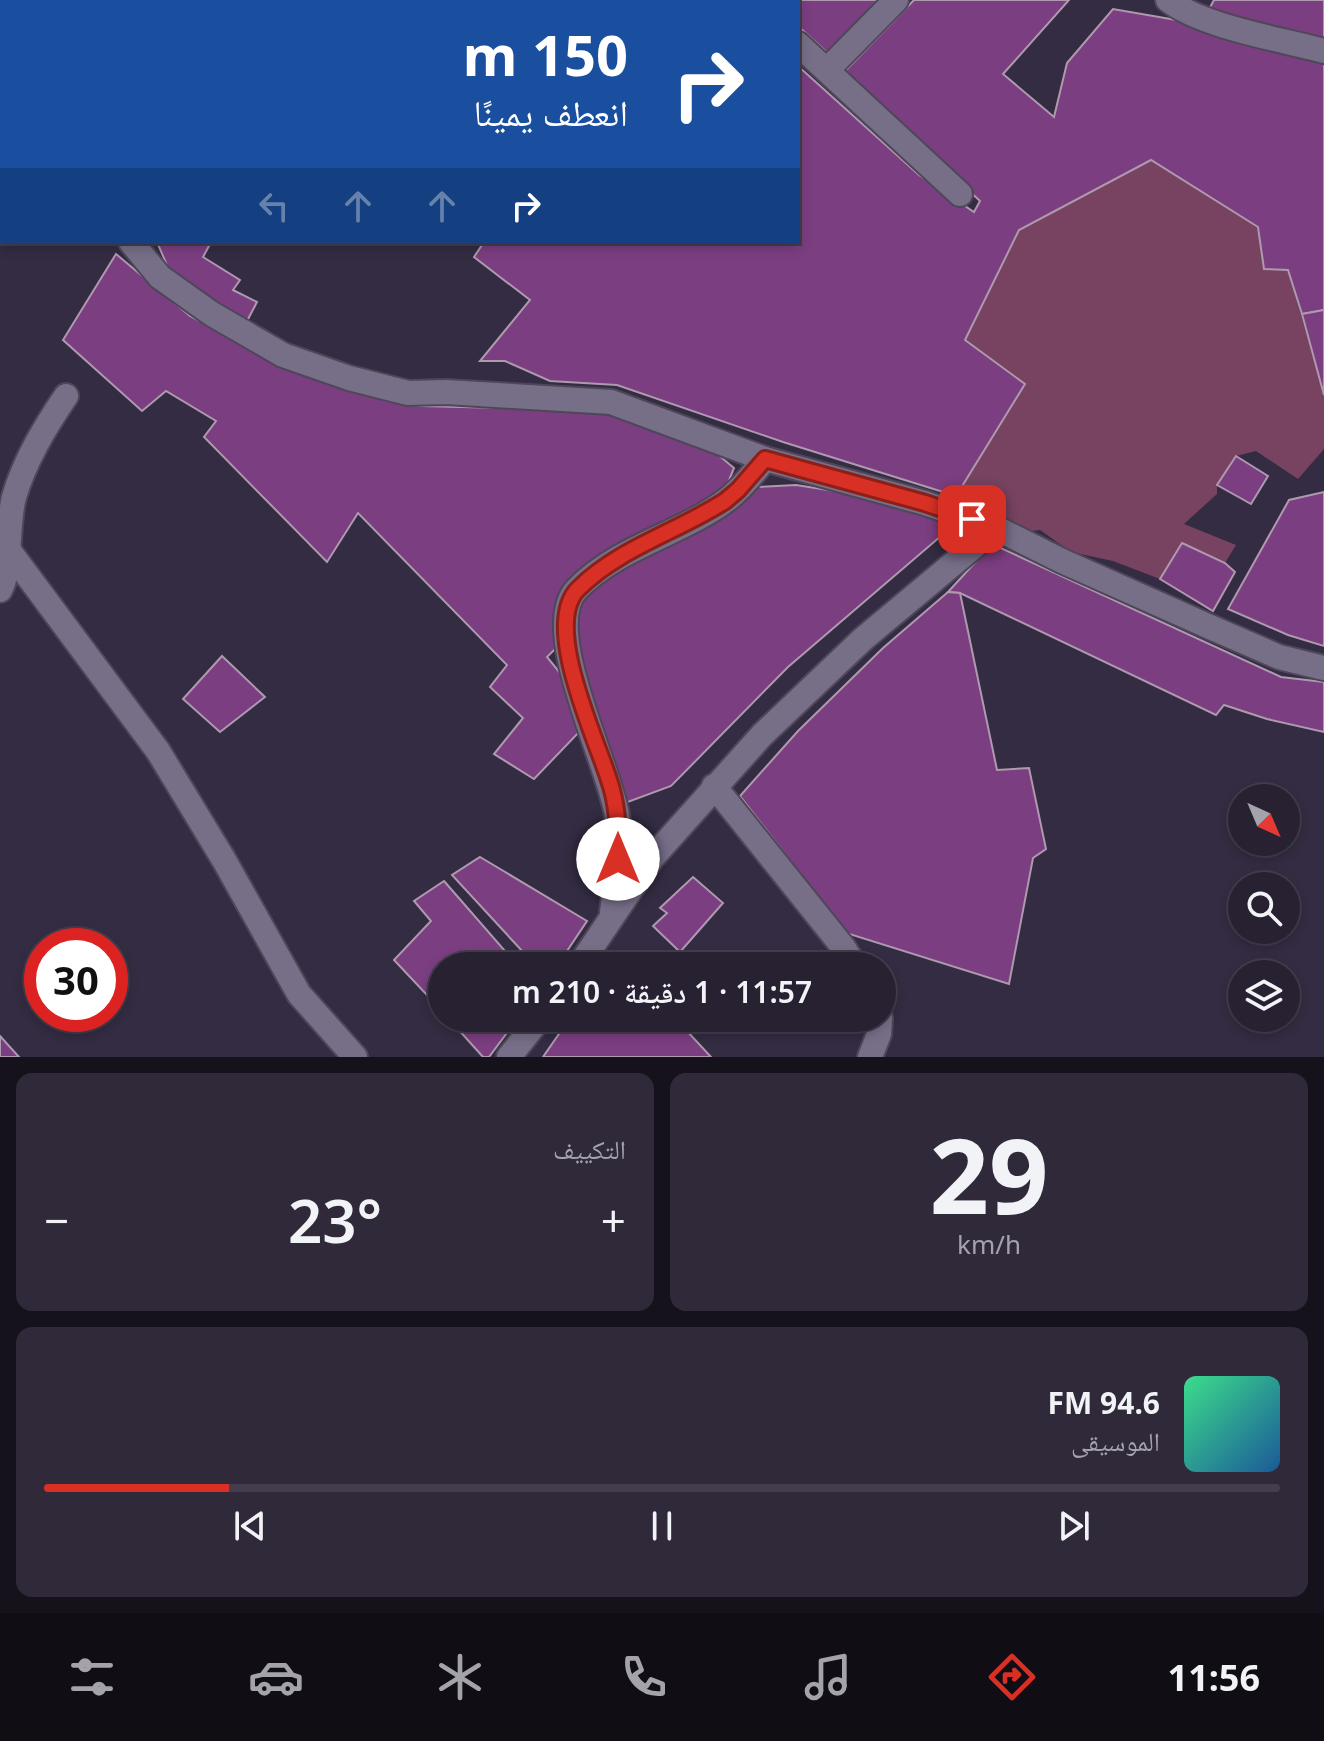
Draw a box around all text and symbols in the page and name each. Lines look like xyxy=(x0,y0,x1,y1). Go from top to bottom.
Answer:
text: 150 m xyxy=(463,16,628,92)
icon: right xyxy=(656,32,760,136)
text: انعطف يمينًا xyxy=(473,88,628,137)
icon: left xyxy=(252,184,296,228)
icon: ahead xyxy=(336,184,380,228)
icon: ahead xyxy=(420,184,464,228)
icon: right xyxy=(504,184,548,228)
pin xyxy=(938,485,1006,553)
icon: arrive xyxy=(950,497,994,541)
north arrow xyxy=(1228,784,1300,856)
map controls xyxy=(1228,784,1300,1032)
position arrow xyxy=(576,817,660,901)
button: search xyxy=(1228,872,1300,944)
speed limit sign: 30 xyxy=(24,928,128,1032)
button: layers xyxy=(1228,960,1300,1032)
text: 11:57 · 1 دقيقة · 210 m xyxy=(512,971,812,1012)
text: 29 xyxy=(930,1103,1049,1244)
text: التكييف xyxy=(553,1131,626,1167)
text: 23° xyxy=(288,1179,382,1261)
text: − xyxy=(44,1190,69,1250)
text: + xyxy=(601,1190,626,1250)
text: km/h xyxy=(957,1226,1021,1262)
text: 94.6 FM xyxy=(1048,1382,1160,1423)
text: الموسيقى xyxy=(1071,1423,1160,1459)
icon: previous xyxy=(228,1504,272,1548)
icon: pause xyxy=(640,1504,684,1548)
icon: next xyxy=(1052,1504,1096,1548)
icon: filters xyxy=(64,1649,120,1705)
icon: car xyxy=(248,1649,304,1705)
icon: climate xyxy=(432,1649,488,1705)
icon: phone xyxy=(616,1649,672,1705)
icon: music xyxy=(800,1649,856,1705)
icon: directions xyxy=(984,1649,1040,1705)
text: 11:56 xyxy=(1168,1653,1260,1702)

